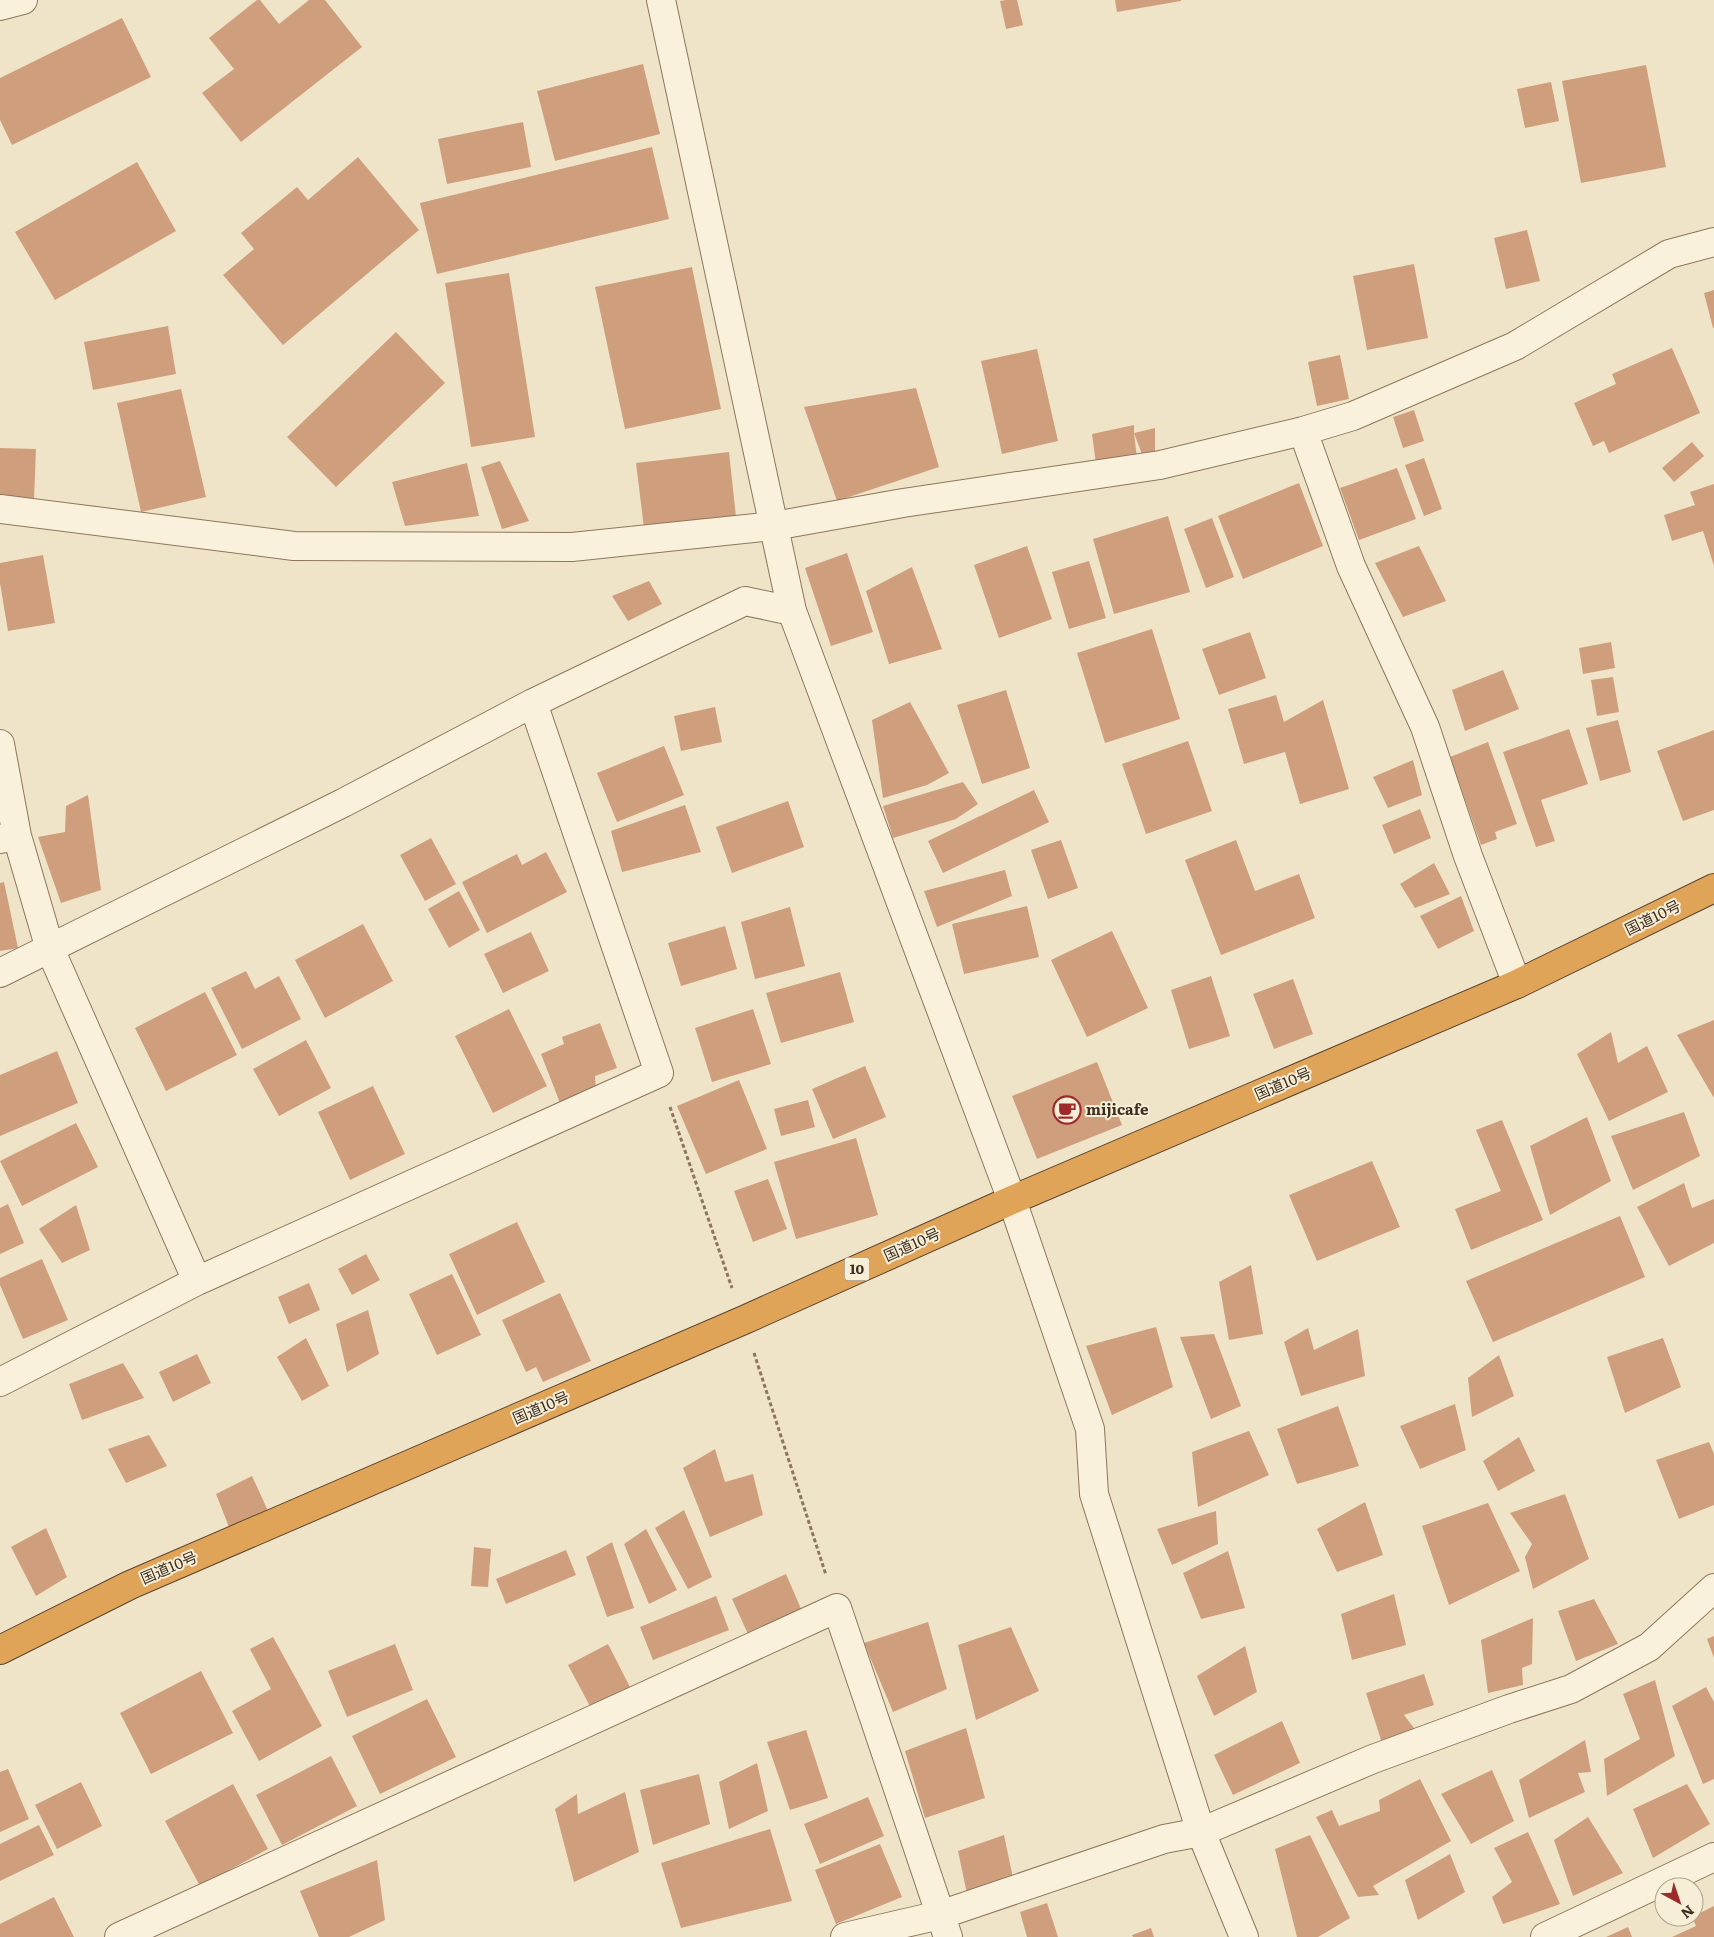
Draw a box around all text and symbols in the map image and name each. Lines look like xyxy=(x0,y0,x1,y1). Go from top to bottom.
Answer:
street label: 国道10号 xyxy=(1620,893,1684,940)
street label: 国道10号 xyxy=(1250,1060,1314,1105)
cafe icon: mijicafe xyxy=(1052,1095,1082,1125)
place label: mijicafe xyxy=(1086,1097,1149,1120)
street label: 国道10号 xyxy=(879,1221,943,1266)
road number: 10 xyxy=(844,1258,870,1280)
street label: 国道10号 xyxy=(508,1384,572,1429)
street label: 国道10号 xyxy=(136,1544,200,1589)
north arrow xyxy=(1654,1877,1704,1927)
text: N xyxy=(1677,1901,1699,1924)

